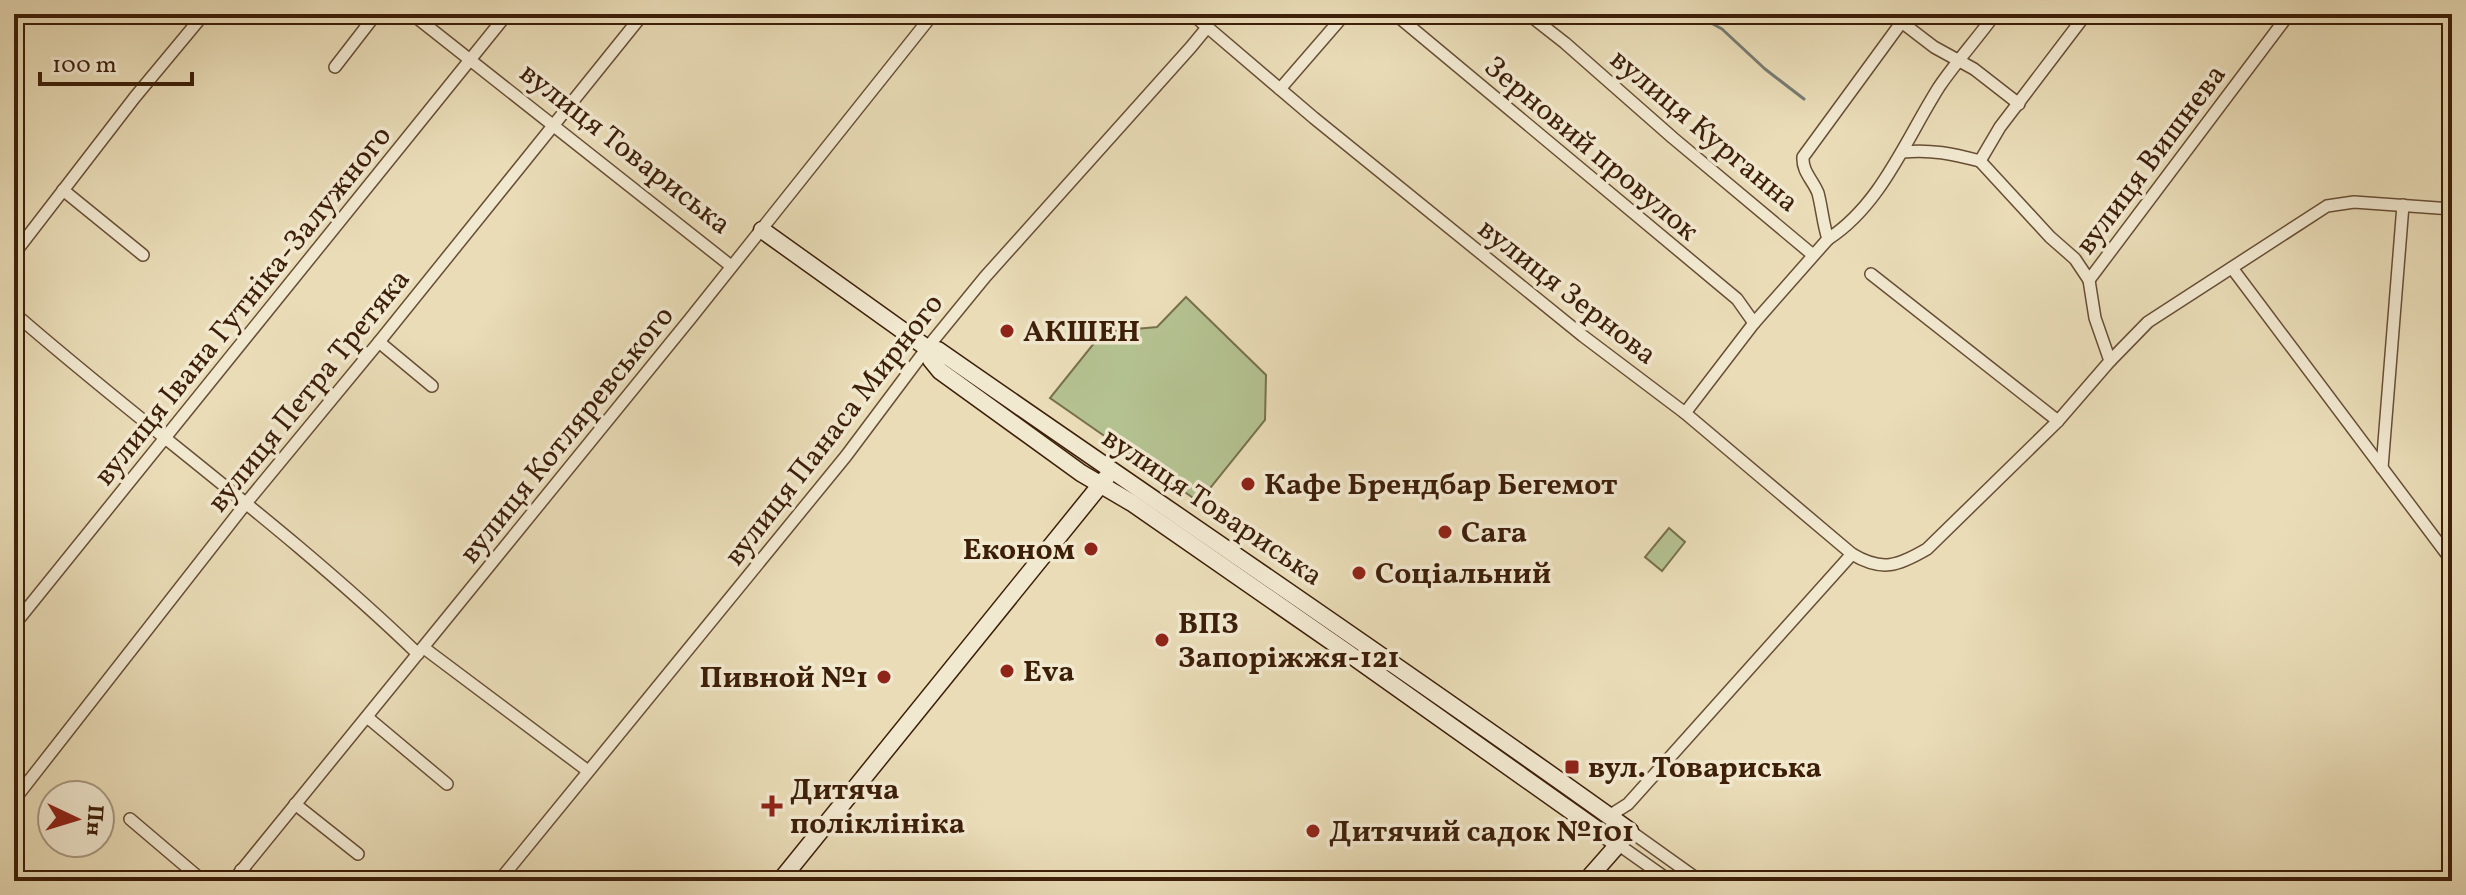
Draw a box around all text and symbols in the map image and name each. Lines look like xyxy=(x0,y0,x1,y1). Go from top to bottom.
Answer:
scale bar xyxy=(40,36,192,86)
street label: вулиця Курганна xyxy=(1600,40,1807,223)
street label: Зерновий провулок xyxy=(1474,47,1707,252)
text: 100 m xyxy=(52,49,117,83)
street label: вулиця Товариська xyxy=(510,54,739,246)
street label: вулиця Вишнева xyxy=(2066,56,2237,264)
street label: вулиця Івана Гутніка-Залужного xyxy=(85,117,402,495)
street label: вулиця Зернова xyxy=(1468,209,1665,376)
street label: вулиця Петра Третяка xyxy=(198,261,421,522)
street label: вулиця Панаса Мирного xyxy=(715,285,954,575)
street label: вулиця Котляревського xyxy=(450,297,685,573)
place label: АКШЕН xyxy=(1023,312,1140,354)
marker: АКШЕН xyxy=(998,322,1016,340)
street label: вулиця Товариська xyxy=(1093,418,1331,597)
place label: Кафе Брендбар Бегемот xyxy=(1264,465,1618,507)
marker: Кафе Брендбар Бегемот xyxy=(1239,475,1257,493)
place label: Сага xyxy=(1461,513,1527,555)
marker: Сага xyxy=(1436,523,1454,541)
place label: Економ xyxy=(963,530,1075,572)
marker: Економ xyxy=(1082,540,1100,558)
place label: Соціальний xyxy=(1375,554,1551,596)
marker: Соціальний xyxy=(1350,564,1368,582)
place label: ВПЗ Запоріжжя-121 xyxy=(1178,604,1400,680)
marker: ВПЗ Запоріжжя-121 xyxy=(1153,631,1171,649)
place label: Eva xyxy=(1023,652,1075,694)
place label: Пивной №1 xyxy=(700,658,868,700)
marker: Eva xyxy=(998,662,1016,680)
marker: Пивной №1 xyxy=(875,668,893,686)
place label: вул. Товариська xyxy=(1588,748,1822,790)
marker: вул. Товариська xyxy=(1563,758,1581,776)
place label: Дитяча поліклініка xyxy=(790,770,965,846)
north arrow xyxy=(36,779,116,859)
marker: Дитяча поліклініка xyxy=(761,795,783,817)
text: Пн xyxy=(77,804,110,837)
place label: Дитячий садок №101 xyxy=(1329,812,1634,854)
marker: Дитячий садок №101 xyxy=(1304,822,1322,840)

